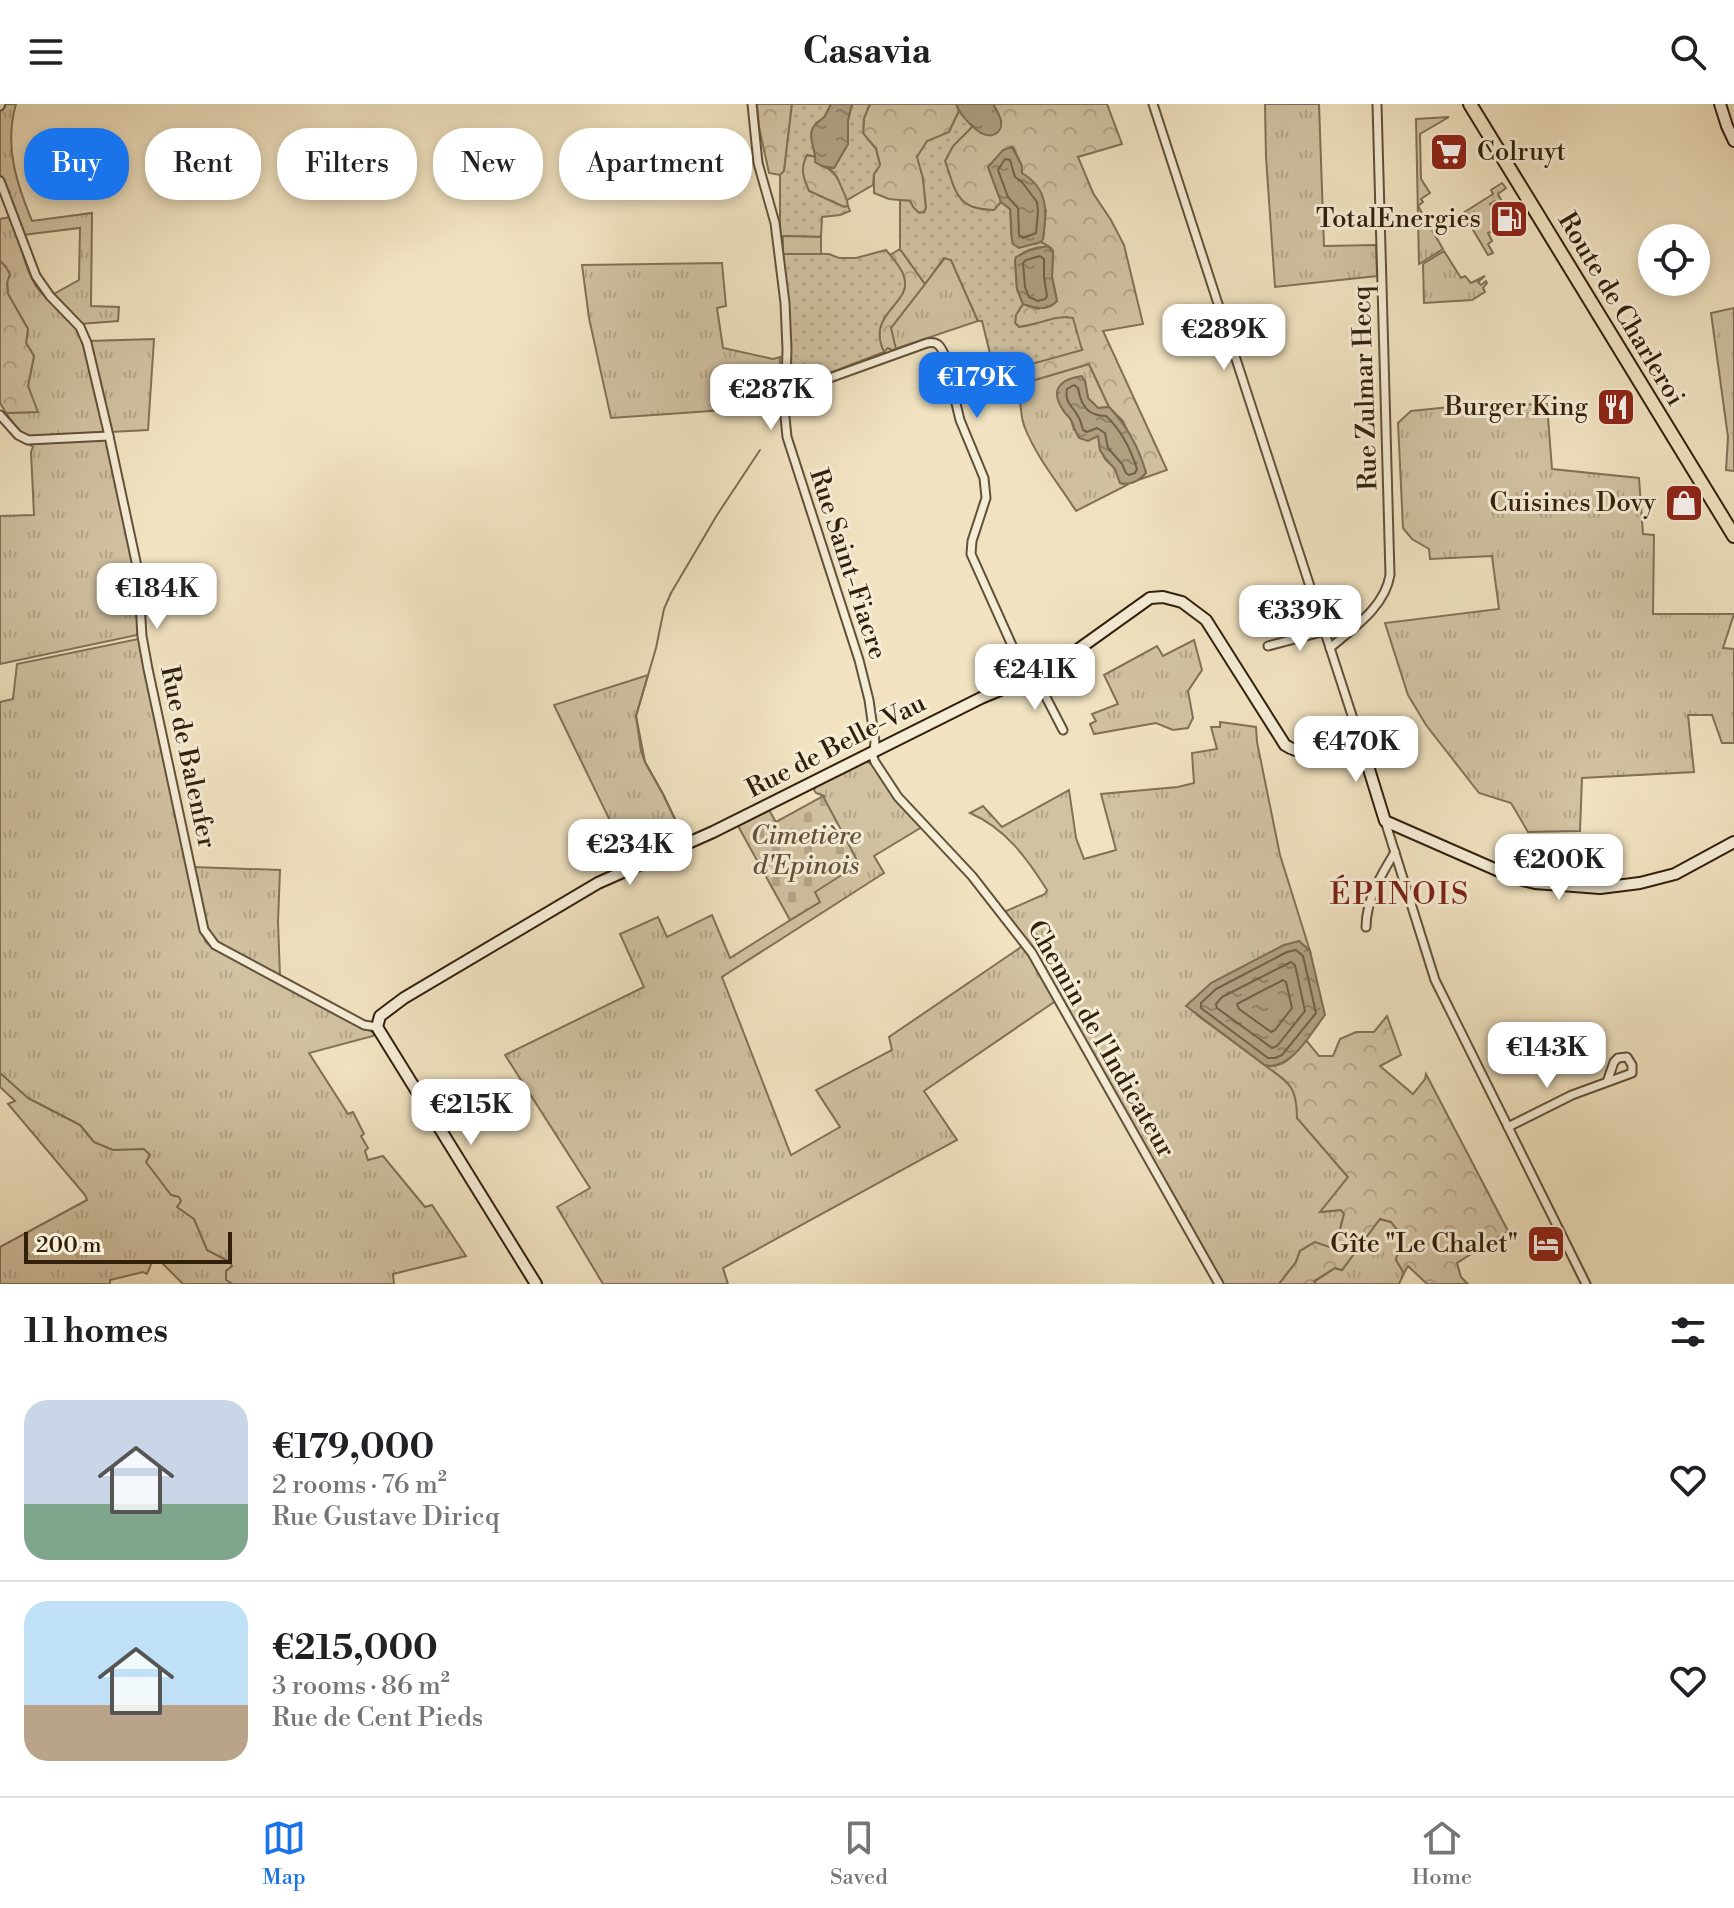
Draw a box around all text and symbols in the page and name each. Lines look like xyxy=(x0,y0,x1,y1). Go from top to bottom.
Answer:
icon: menu xyxy=(24,30,68,74)
text: Casavia xyxy=(803,30,931,75)
icon: search xyxy=(1666,30,1710,74)
chip: Buy xyxy=(24,128,129,200)
chip: Rent xyxy=(145,128,261,200)
chip: Filters xyxy=(277,128,417,200)
chip: New xyxy=(433,128,543,200)
chip: Apartment xyxy=(559,128,752,200)
supermarket icon: Colruyt xyxy=(1428,131,1470,173)
place label: Colruyt xyxy=(1477,136,1566,168)
fuel station icon: TotalEnergies xyxy=(1488,198,1530,240)
place label: TotalEnergies xyxy=(1316,203,1481,235)
street label: Route de Charleroi xyxy=(1551,206,1691,412)
map controls xyxy=(1638,224,1710,296)
button: locate xyxy=(1638,224,1710,296)
street label: Rue Zulmar Hecq xyxy=(1345,285,1385,491)
pin: €289K xyxy=(1168,304,1280,372)
text: €289K xyxy=(1180,314,1268,346)
pin: €179K xyxy=(921,352,1033,420)
text: €179K xyxy=(937,362,1017,394)
pin: €287K xyxy=(715,364,827,432)
text: €287K xyxy=(728,374,814,406)
restaurant icon: Burger King xyxy=(1595,386,1637,428)
place label: Burger King xyxy=(1444,391,1589,423)
street label: Rue Saint-Fiacre xyxy=(802,465,894,663)
shop icon: Cuisines Dovy xyxy=(1663,482,1705,524)
place label: Cuisines Dovy xyxy=(1490,487,1656,519)
pin: €184K xyxy=(101,563,213,631)
text: €184K xyxy=(115,573,199,605)
pin: €339K xyxy=(1244,585,1356,653)
text: €339K xyxy=(1257,595,1343,627)
pin: €241K xyxy=(979,644,1091,712)
text: €241K xyxy=(993,654,1077,686)
street label: Rue de Balenfer xyxy=(153,663,223,851)
street label: Rue de Belle-Vau xyxy=(741,687,931,805)
pin: €470K xyxy=(1300,716,1412,784)
text: €470K xyxy=(1312,726,1400,758)
pin: €234K xyxy=(574,819,686,887)
park label: Cimetière d'Epinois xyxy=(751,820,861,882)
text: €234K xyxy=(586,829,674,861)
pin: €200K xyxy=(1503,834,1615,902)
text: €200K xyxy=(1513,844,1605,876)
district label: ÉPINOIS xyxy=(1330,874,1470,914)
street label: Chemin de l'Indicateur xyxy=(1020,915,1182,1163)
pin: €143K xyxy=(1491,1022,1603,1090)
text: €143K xyxy=(1506,1032,1588,1064)
pin: €215K xyxy=(415,1079,527,1147)
text: €215K xyxy=(429,1089,513,1121)
hotel icon: Gîte "Le Chalet" xyxy=(1525,1223,1567,1265)
scale bar xyxy=(24,1228,232,1264)
place label: Gîte "Le Chalet" xyxy=(1330,1228,1518,1260)
text: 200 m xyxy=(36,1232,102,1259)
icon: filters xyxy=(1666,1310,1710,1354)
text: 11 homes xyxy=(24,1311,168,1353)
text: €179,000 xyxy=(272,1427,434,1469)
icon: home xyxy=(88,1432,184,1528)
icon: heart xyxy=(1666,1458,1710,1502)
text: 2 rooms · 76 m² xyxy=(272,1469,447,1501)
text: Rue Gustave Diricq xyxy=(272,1501,500,1533)
text: €215,000 xyxy=(272,1628,438,1670)
icon: home xyxy=(88,1633,184,1729)
icon: heart xyxy=(1666,1659,1710,1703)
text: 3 rooms · 86 m² xyxy=(272,1670,450,1702)
text: Rue de Cent Pieds xyxy=(272,1702,483,1734)
tab: Map xyxy=(262,1816,306,1891)
tab: Saved xyxy=(830,1816,888,1891)
tab: Home xyxy=(1412,1816,1472,1891)

